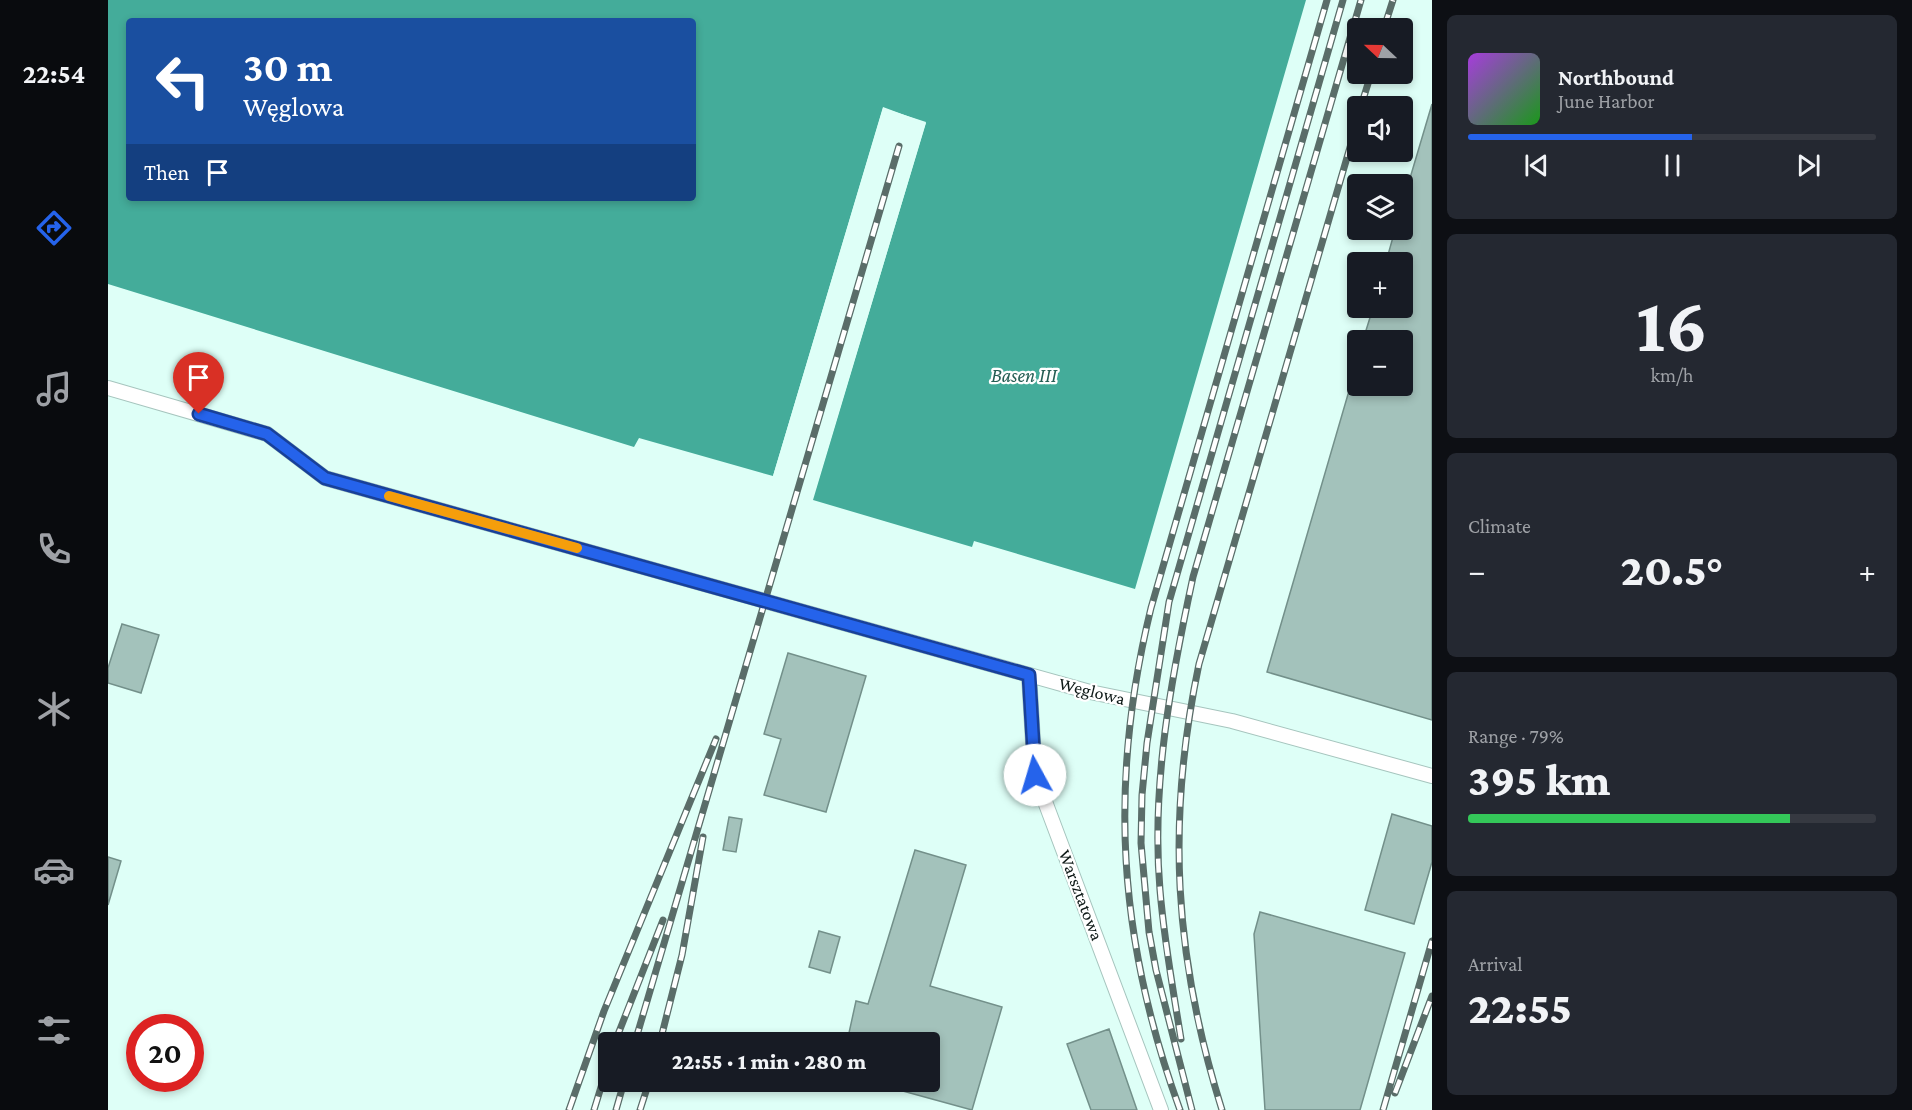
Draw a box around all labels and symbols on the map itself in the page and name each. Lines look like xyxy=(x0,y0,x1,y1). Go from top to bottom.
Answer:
north arrow xyxy=(1347,18,1413,84)
pin xyxy=(173,352,224,414)
water label: Basen III xyxy=(991,364,1058,386)
street label: Węglowa xyxy=(1057,673,1127,709)
position arrow xyxy=(1003,743,1067,807)
street label: Warsztatowa xyxy=(1055,847,1107,943)
speed limit sign: 20 xyxy=(126,1014,204,1092)

